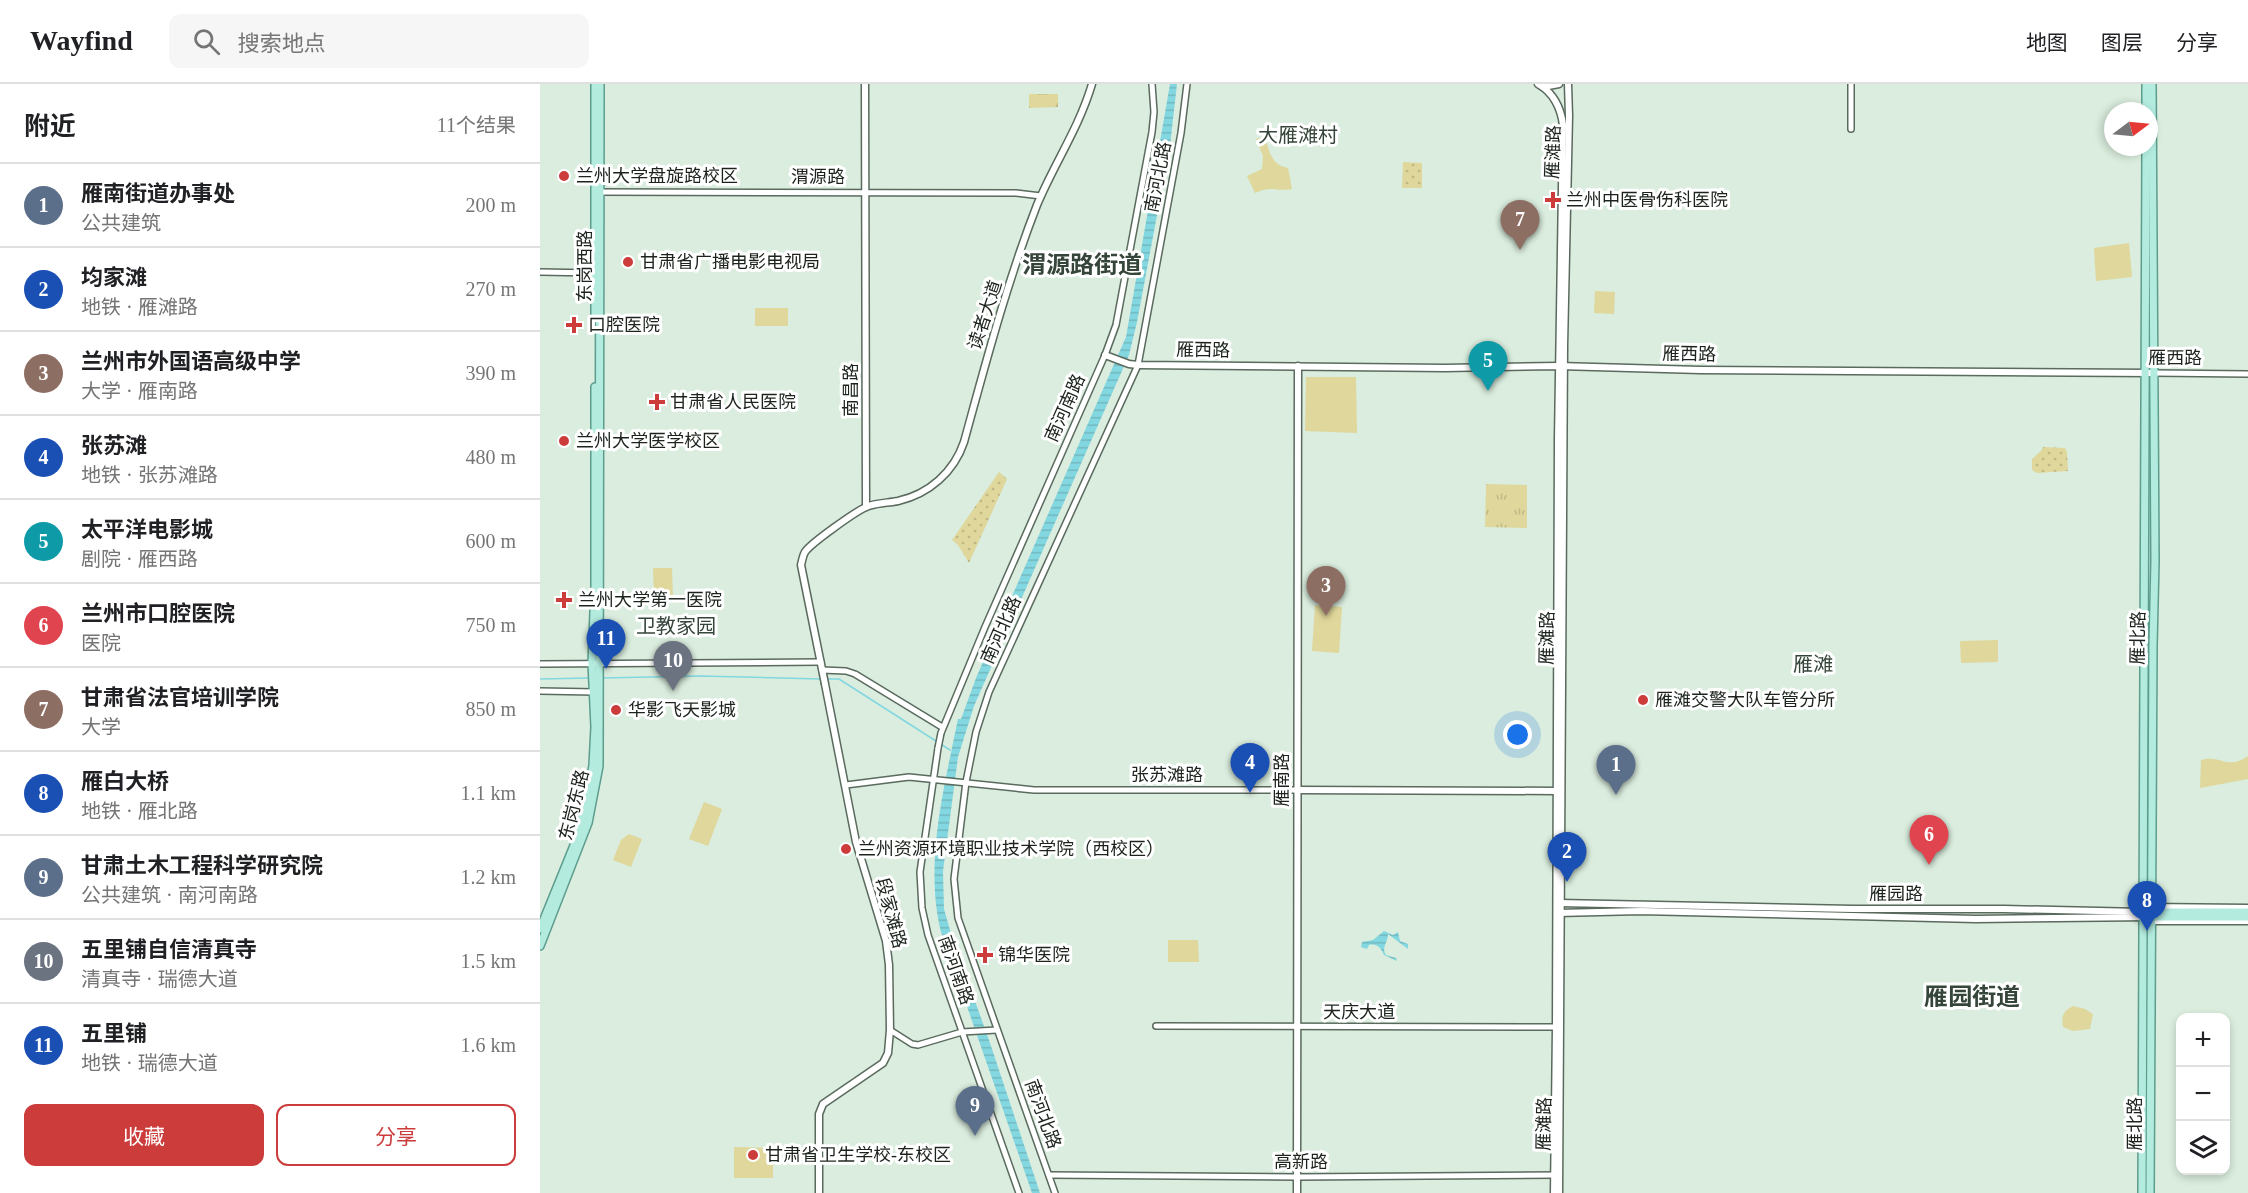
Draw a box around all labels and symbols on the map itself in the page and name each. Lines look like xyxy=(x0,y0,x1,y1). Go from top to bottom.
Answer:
north arrow xyxy=(2104,102,2158,156)
district label: 大雁滩村 xyxy=(1258,124,1338,146)
street label: 雁滩路 xyxy=(1542,125,1564,179)
street label: 南河北路 xyxy=(1141,140,1175,214)
place label: 兰州大学盘旋路校区 xyxy=(576,166,738,186)
street label: 渭源路 xyxy=(791,167,845,187)
marker: 兰州大学盘旋路校区 xyxy=(557,169,571,183)
place label: 兰州中医骨伤科医院 xyxy=(1566,190,1728,210)
marker: 兰州中医骨伤科医院 xyxy=(1544,191,1562,209)
pin: 7 xyxy=(1500,200,1540,250)
street label: 东岗西路 xyxy=(575,230,595,302)
place label: 甘肃省广播电影电视局 xyxy=(640,252,820,272)
district label: 渭源路街道 xyxy=(1022,252,1142,278)
marker: 甘肃省广播电影电视局 xyxy=(621,255,635,269)
street label: 读者大道 xyxy=(964,278,1006,352)
place label: 口腔医院 xyxy=(588,315,660,335)
marker: 口腔医院 xyxy=(565,316,583,334)
street label: 雁西路 xyxy=(1176,340,1230,360)
pin: 5 xyxy=(1468,342,1508,391)
street label: 雁西路 xyxy=(1662,344,1716,364)
street label: 雁西路 xyxy=(2148,348,2202,368)
street label: 南昌路 xyxy=(841,363,861,417)
street label: 南河南路 xyxy=(1041,371,1089,445)
place label: 甘肃省人民医院 xyxy=(670,392,796,412)
marker: 甘肃省人民医院 xyxy=(648,393,666,411)
place label: 兰州大学医学校区 xyxy=(576,431,720,451)
marker: 兰州大学医学校区 xyxy=(557,434,571,448)
pin: 3 xyxy=(1306,566,1346,616)
place label: 兰州大学第一医院 xyxy=(578,590,722,610)
marker: 兰州大学第一医院 xyxy=(555,591,573,609)
street label: 南河北路 xyxy=(977,593,1025,667)
street label: 雁滩路 xyxy=(1537,611,1557,665)
street label: 雁北路 xyxy=(2128,611,2148,665)
district label: 卫教家园 xyxy=(636,615,716,637)
pin: 11 xyxy=(586,620,626,669)
pin: 10 xyxy=(654,642,692,691)
district label: 雁滩 xyxy=(1793,653,1833,675)
place label: 雁滩交警大队车管分所 xyxy=(1655,690,1835,710)
marker: 雁滩交警大队车管分所 xyxy=(1636,693,1650,707)
place label: 华影飞天影城 xyxy=(628,700,736,720)
marker: 华影飞天影城 xyxy=(609,703,623,717)
your location xyxy=(1503,720,1532,749)
pin: 4 xyxy=(1230,744,1270,793)
pin: 1 xyxy=(1596,746,1636,795)
street label: 雁南路 xyxy=(1272,753,1292,807)
street label: 张苏滩路 xyxy=(1131,765,1203,785)
street label: 东岗东路 xyxy=(556,768,592,842)
pin: 6 xyxy=(1910,816,1948,865)
pin: 2 xyxy=(1548,832,1586,882)
place label: 兰州资源环境职业技术学院（西校区） xyxy=(858,839,1164,859)
marker: 兰州资源环境职业技术学院（西校区） xyxy=(839,842,853,856)
street label: 段家滩路 xyxy=(872,876,910,950)
pin: 8 xyxy=(2128,882,2166,931)
street label: 雁园路 xyxy=(1869,884,1923,904)
street label: 南河南路 xyxy=(935,933,977,1007)
place label: 锦华医院 xyxy=(998,945,1070,965)
marker: 锦华医院 xyxy=(976,946,994,964)
district label: 雁园街道 xyxy=(1924,984,2020,1010)
street label: 天庆大道 xyxy=(1323,1002,1395,1022)
street label: 南河北路 xyxy=(1021,1077,1065,1151)
pin: 9 xyxy=(956,1086,994,1136)
street label: 雁滩路 xyxy=(1534,1097,1554,1151)
street label: 雁北路 xyxy=(2125,1097,2145,1151)
place label: 甘肃省卫生学校-东校区 xyxy=(765,1145,951,1165)
marker: 甘肃省卫生学校-东校区 xyxy=(746,1148,760,1162)
street label: 高新路 xyxy=(1274,1152,1328,1172)

